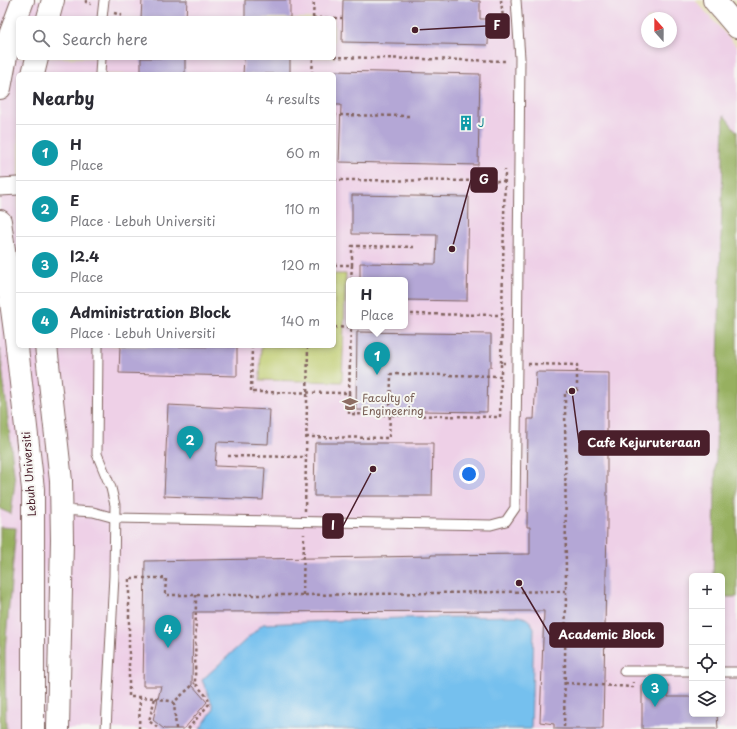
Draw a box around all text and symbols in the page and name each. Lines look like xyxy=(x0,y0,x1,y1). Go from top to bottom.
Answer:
north arrow xyxy=(641,12,677,48)
callout: F xyxy=(486,14,509,38)
search box xyxy=(16,16,336,60)
text: F xyxy=(493,16,501,34)
icon: search xyxy=(30,27,52,49)
text: Search here xyxy=(62,27,148,50)
text: Nearby xyxy=(32,85,94,111)
text: 4 results xyxy=(266,89,320,108)
building icon: J xyxy=(457,114,475,132)
place label: J xyxy=(478,114,485,131)
text: H xyxy=(70,132,82,155)
text: 1 xyxy=(42,143,48,162)
text: 60 m xyxy=(286,143,320,162)
text: Place xyxy=(70,155,103,174)
callout: G xyxy=(471,168,497,192)
text: G xyxy=(479,170,489,188)
text: E xyxy=(70,188,79,211)
text: 2 xyxy=(40,199,50,218)
text: 110 m xyxy=(285,199,320,218)
text: Place · Lebuh Universiti xyxy=(70,211,215,230)
text: I2.4 xyxy=(70,244,99,267)
text: 3 xyxy=(41,255,49,274)
text: 120 m xyxy=(281,255,320,274)
text: Place xyxy=(70,267,103,286)
popup xyxy=(346,277,408,329)
text: H xyxy=(360,282,372,305)
text: Administration Block xyxy=(70,300,231,323)
text: Place xyxy=(360,305,394,324)
text: 4 xyxy=(41,311,49,330)
text: 140 m xyxy=(281,311,320,330)
text: Place · Lebuh Universiti xyxy=(70,323,215,342)
pin: 1 xyxy=(364,342,390,375)
place label: Faculty of Engineering xyxy=(362,389,424,419)
school or university icon: Faculty of Engineering xyxy=(341,395,359,413)
pin: 2 xyxy=(177,426,203,459)
street label: Lebuh Universiti xyxy=(17,431,40,517)
callout: Cafe Kejuruteraan xyxy=(579,431,709,455)
text: Cafe Kejuruteraan xyxy=(587,433,701,451)
your location xyxy=(459,464,479,484)
callout: I xyxy=(323,514,343,538)
text: I xyxy=(331,516,335,534)
map controls xyxy=(689,573,725,717)
button: + xyxy=(689,573,725,609)
button: − xyxy=(689,609,725,645)
pin: 4 xyxy=(155,615,181,648)
callout: Academic Block xyxy=(550,623,663,647)
text: Academic Block xyxy=(558,625,656,643)
button: locate xyxy=(689,645,725,681)
pin: 3 xyxy=(642,674,668,707)
button: layers xyxy=(689,681,725,717)

